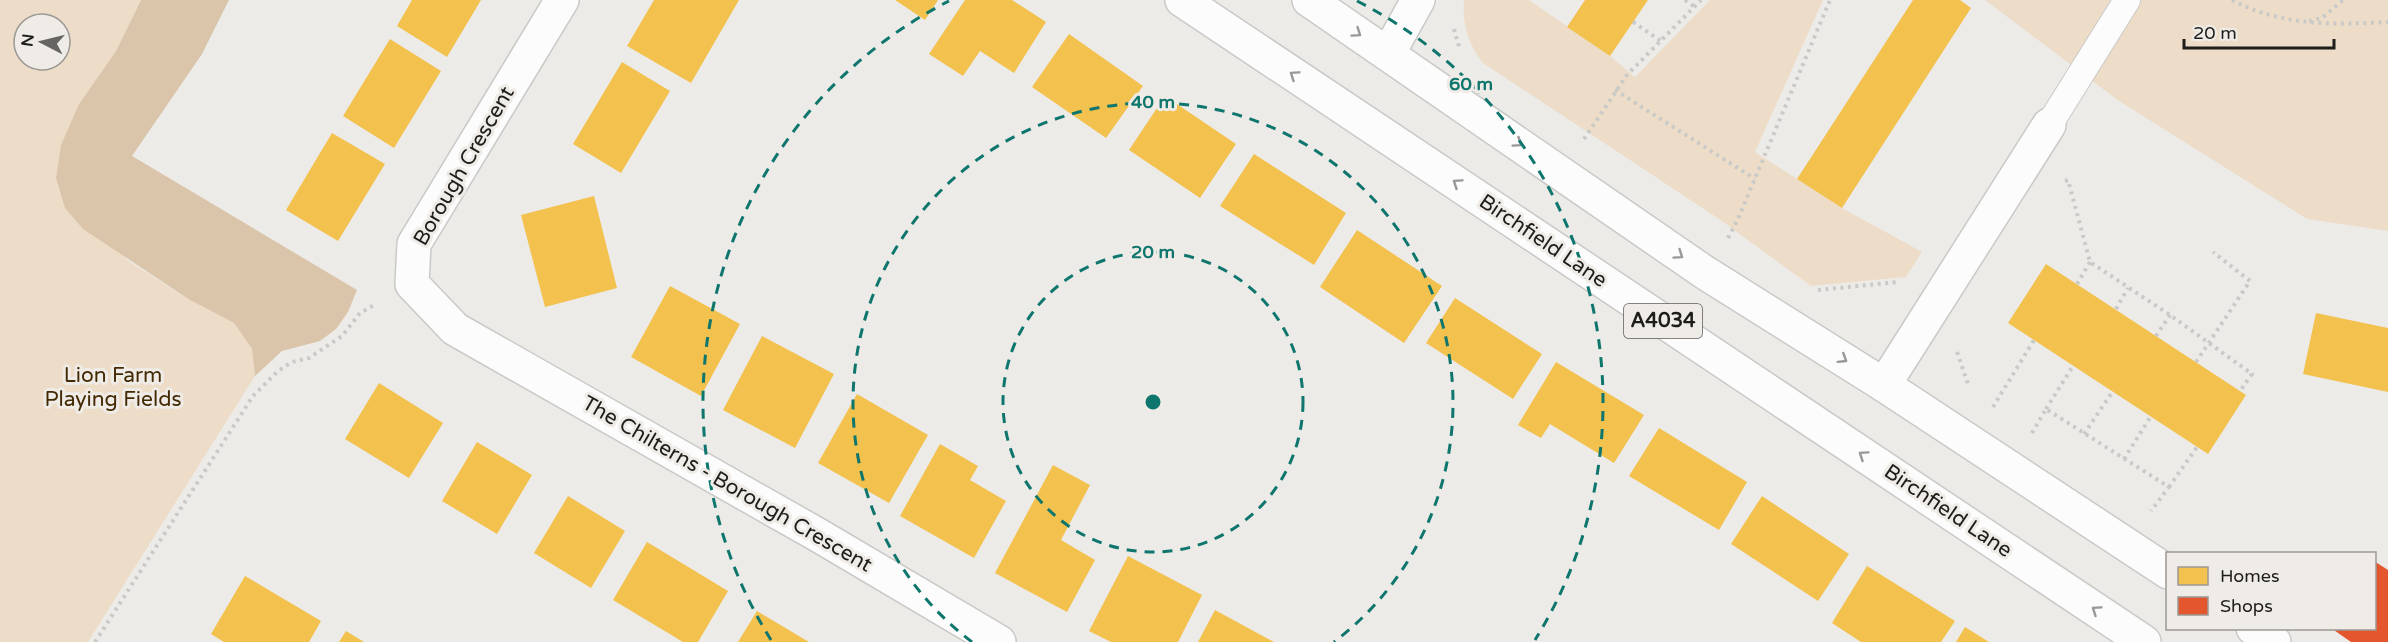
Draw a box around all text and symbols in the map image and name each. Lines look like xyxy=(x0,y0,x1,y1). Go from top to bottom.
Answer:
north arrow xyxy=(12,12,72,72)
scale bar xyxy=(2184,12,2334,50)
text: 20 m xyxy=(2193,22,2237,44)
one-way arrow xyxy=(1351,26,1362,37)
text: N xyxy=(17,33,39,48)
one-way arrow xyxy=(1290,71,1301,82)
text: 60 m xyxy=(1449,73,1493,95)
street label: Borough Crescent xyxy=(408,82,520,250)
text: 40 m xyxy=(1131,91,1175,113)
one-way arrow xyxy=(1512,136,1523,147)
one-way arrow xyxy=(1452,179,1463,190)
street label: Birchfield Lane xyxy=(1474,189,1612,293)
text: 20 m xyxy=(1131,241,1175,263)
one-way arrow xyxy=(1672,248,1683,259)
road number: A4034 xyxy=(1624,304,1702,338)
one-way arrow xyxy=(1837,352,1847,364)
park label: Lion Farm Playing Fields xyxy=(44,363,182,412)
street label: The Chilterns - Borough Crescent xyxy=(578,391,876,577)
centre of rings xyxy=(1143,392,1163,412)
one-way arrow xyxy=(1859,451,1870,462)
street label: Birchfield Lane xyxy=(1879,459,2017,563)
legend xyxy=(2166,552,2376,630)
text: Homes xyxy=(2220,565,2280,587)
text: Shops xyxy=(2220,595,2273,617)
one-way arrow xyxy=(2091,606,2102,617)

